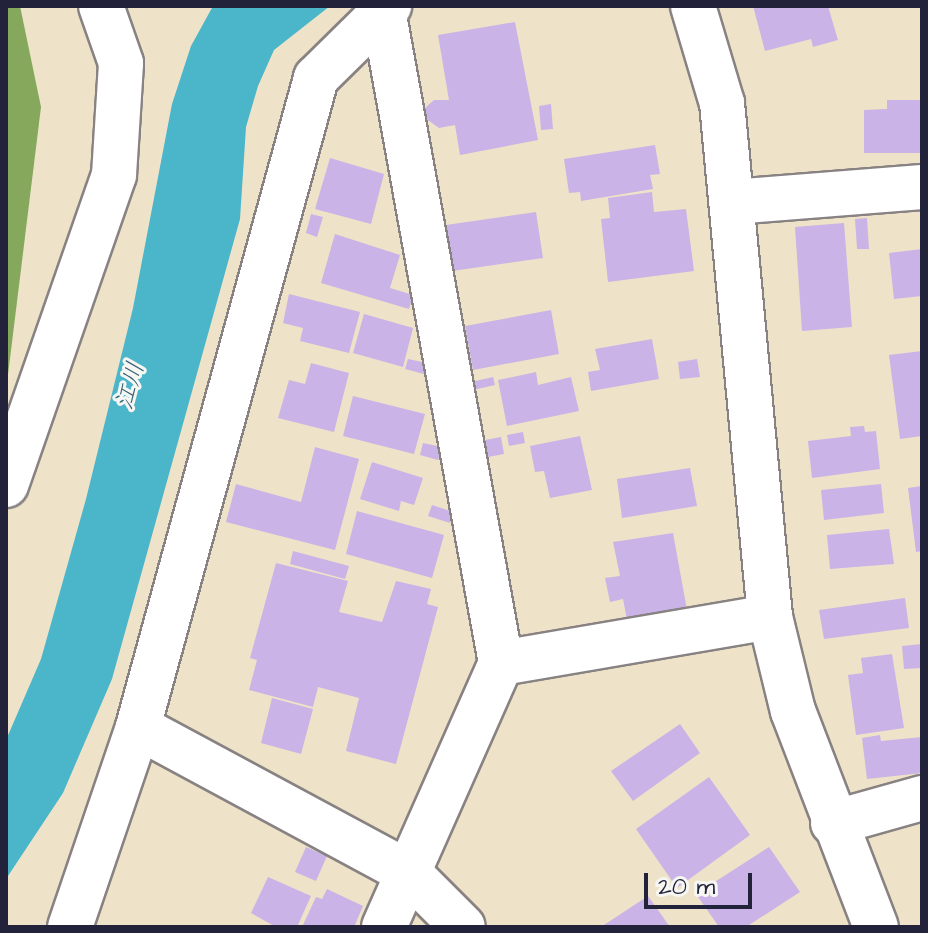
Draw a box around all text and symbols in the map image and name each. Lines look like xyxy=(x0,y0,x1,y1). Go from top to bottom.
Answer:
water label: 江川 xyxy=(111,359,151,413)
scale bar xyxy=(648,857,756,907)
text: 20 m xyxy=(658,870,715,904)

